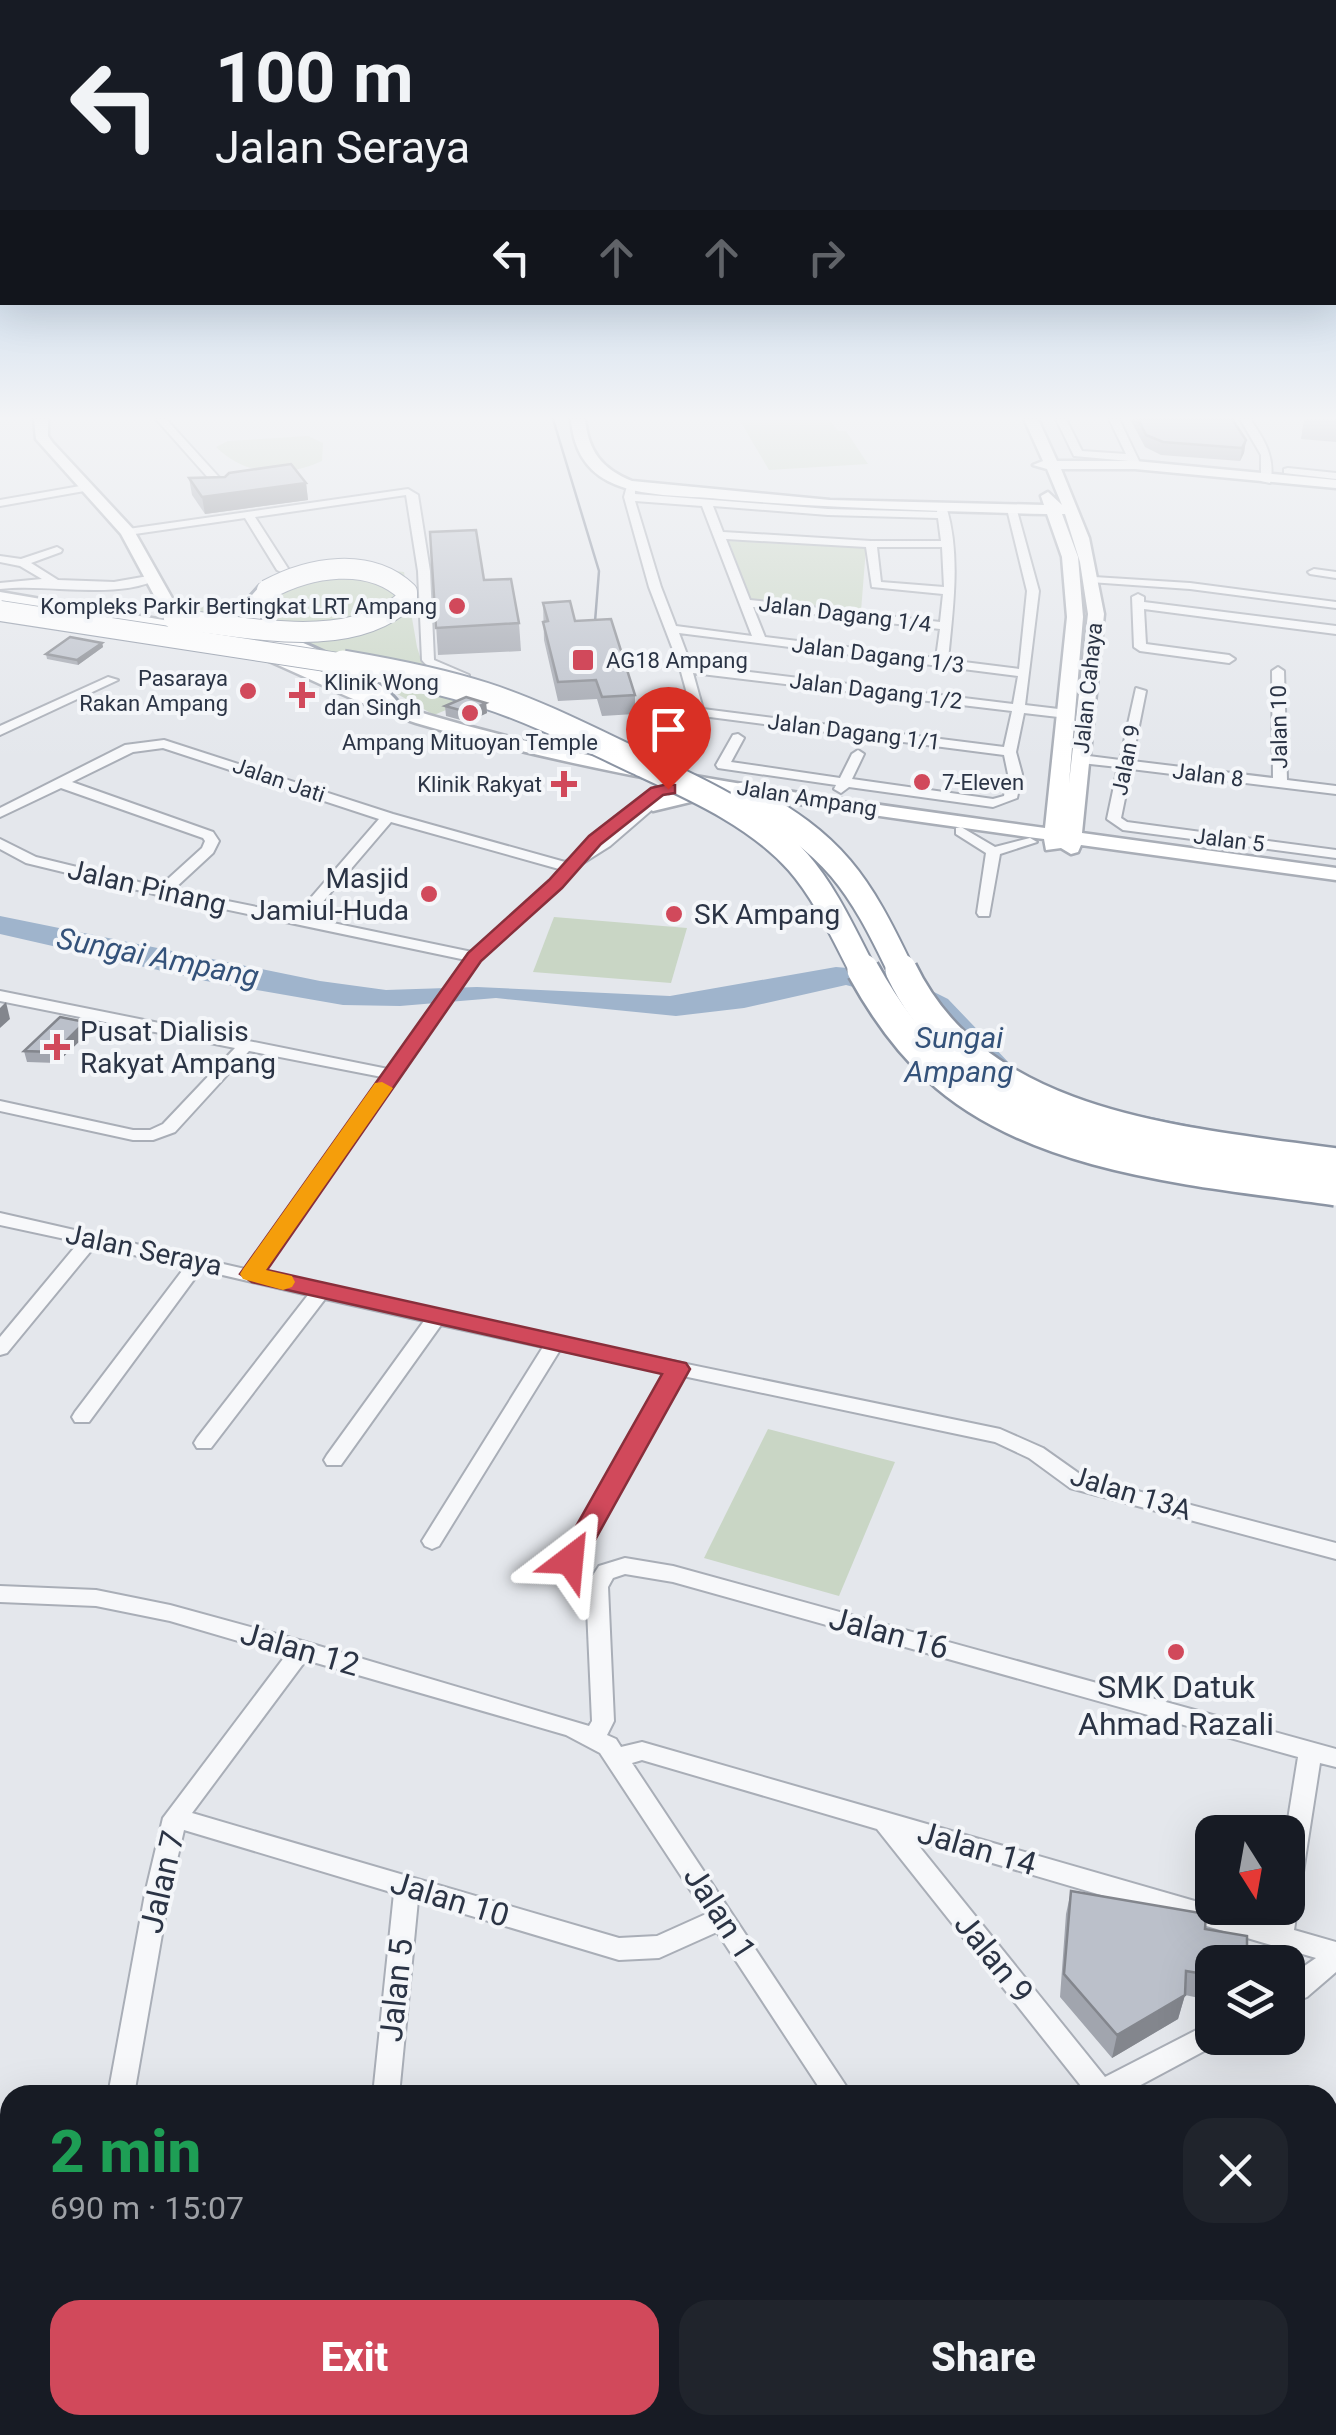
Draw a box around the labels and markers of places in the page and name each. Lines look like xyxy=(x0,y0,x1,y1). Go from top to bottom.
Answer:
place label: Kompleks Parkir Bertingkat LRT Ampang xyxy=(40,594,437,619)
marker: Kompleks Parkir Bertingkat LRT Ampang xyxy=(446,595,468,617)
marker: AG18 Ampang xyxy=(570,647,596,673)
place label: AG18 Ampang xyxy=(606,648,748,673)
place label: Pasaraya Rakan Ampang xyxy=(79,666,228,716)
place label: Klinik Wong dan Singh xyxy=(324,670,439,720)
marker: Pasaraya Rakan Ampang xyxy=(237,680,259,702)
marker: Klinik Wong dan Singh xyxy=(289,682,315,708)
pin xyxy=(626,687,711,790)
marker: Ampang Mituoyan Temple xyxy=(459,702,481,724)
place label: Ampang Mituoyan Temple xyxy=(342,730,598,755)
place label: 7-Eleven xyxy=(942,770,1024,795)
marker: Klinik Rakyat xyxy=(551,771,577,797)
marker: 7-Eleven xyxy=(911,771,933,793)
place label: Klinik Rakyat xyxy=(417,772,542,797)
place label: Masjid Jamiul-Huda xyxy=(251,862,409,927)
marker: Masjid Jamiul-Huda xyxy=(418,883,440,905)
place label: SK Ampang xyxy=(694,898,840,931)
marker: SK Ampang xyxy=(663,903,685,925)
place label: Pusat Dialisis Rakyat Ampang xyxy=(80,1015,276,1080)
marker: Pusat Dialisis Rakyat Ampang xyxy=(44,1034,70,1060)
marker: SMK Datuk Ahmad Razali xyxy=(1165,1641,1187,1663)
place label: SMK Datuk Ahmad Razali xyxy=(1078,1668,1274,1743)

